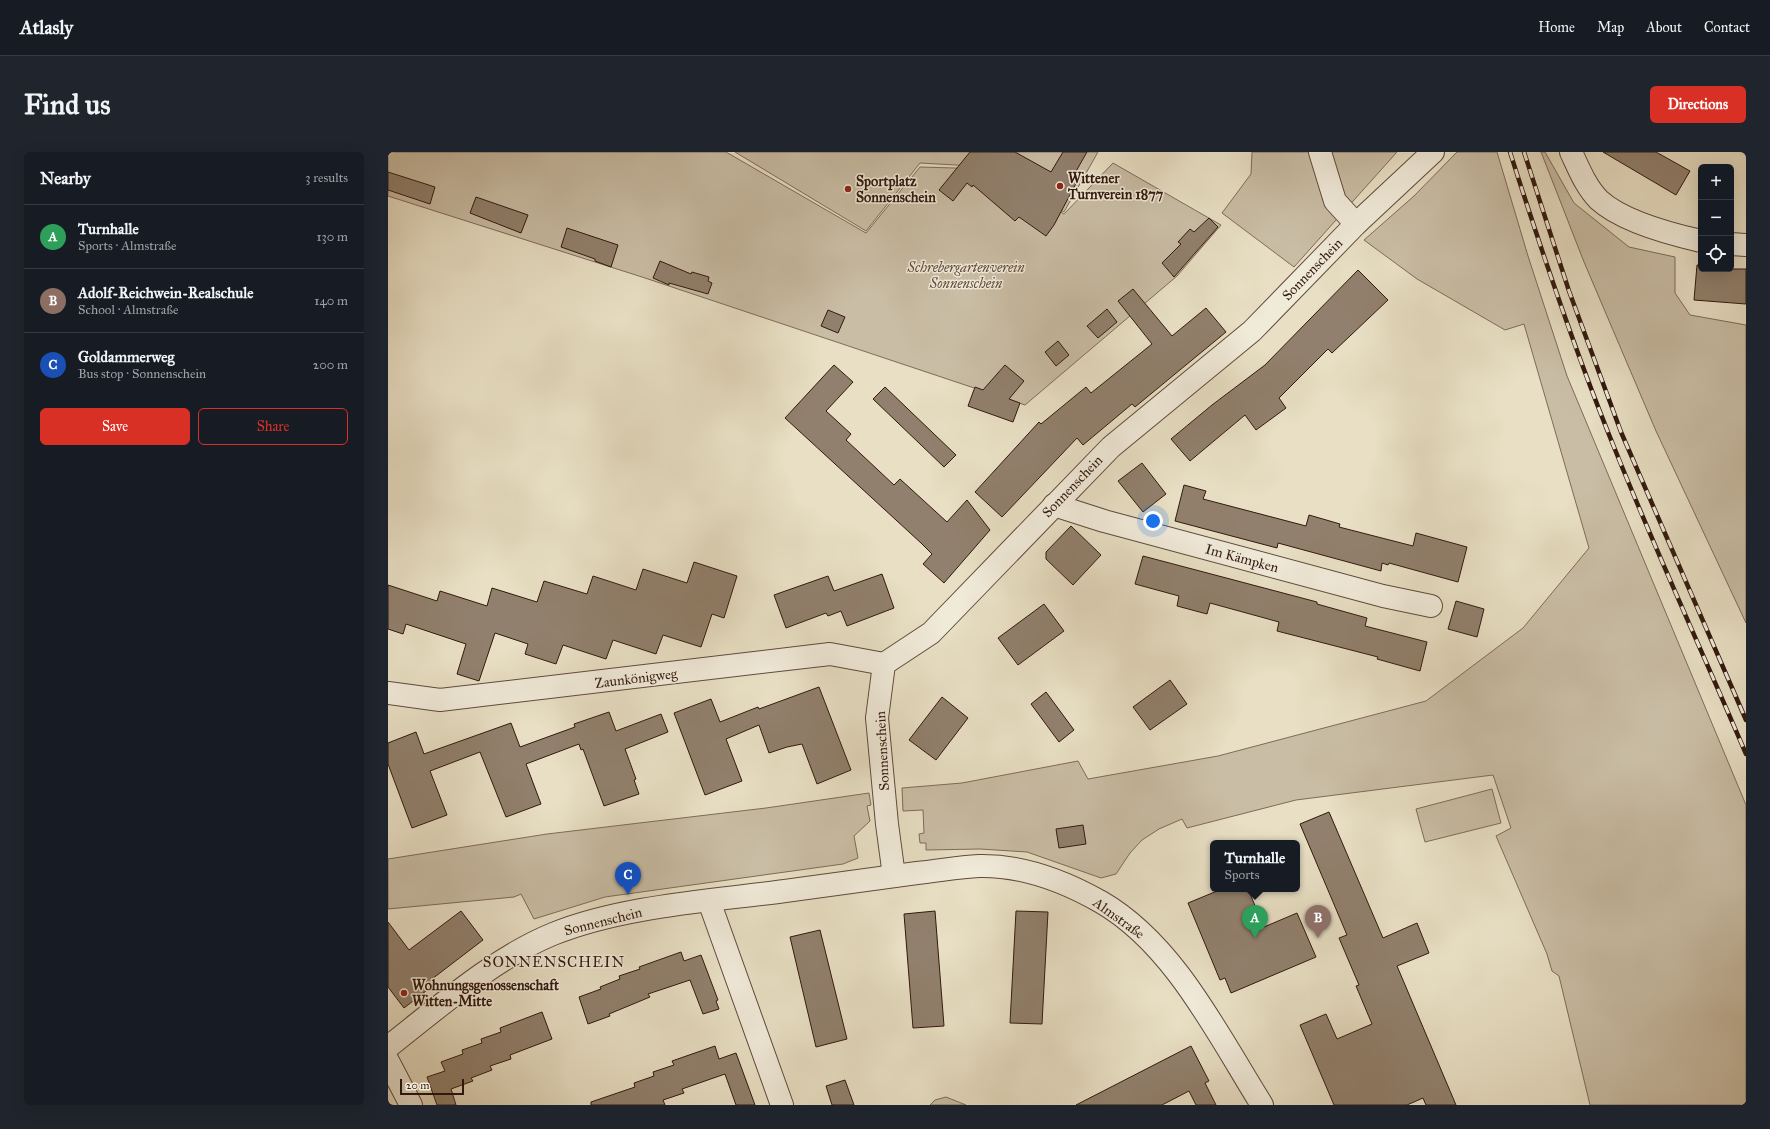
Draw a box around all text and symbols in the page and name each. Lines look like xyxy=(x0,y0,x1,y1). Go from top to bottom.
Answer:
text: Atlasly xyxy=(20,16,73,39)
text: Home xyxy=(1538,19,1575,36)
text: Map xyxy=(1597,19,1624,36)
text: About xyxy=(1646,19,1682,36)
text: Contact xyxy=(1704,19,1750,36)
button: Directions xyxy=(1650,86,1746,123)
text: Find us xyxy=(24,87,110,122)
map controls xyxy=(1698,164,1734,272)
button: + xyxy=(1698,164,1734,200)
text: Nearby xyxy=(40,168,91,189)
text: 3 results xyxy=(305,170,348,186)
place label: Wittener Turnverein 1877 xyxy=(1067,170,1164,203)
place label: Sportplatz Sonnenschein xyxy=(856,173,936,206)
marker: Wittener Turnverein 1877 xyxy=(1055,181,1065,191)
marker: Sportplatz Sonnenschein xyxy=(843,184,853,194)
button: − xyxy=(1698,200,1734,236)
text: Turnhalle xyxy=(78,220,139,238)
text: A xyxy=(49,229,57,245)
text: 130 m xyxy=(316,229,348,245)
street label: Sonnenschein xyxy=(1279,234,1346,304)
button: locate xyxy=(1698,236,1734,272)
text: Sports · Almstraße xyxy=(78,238,176,254)
park label: Schrebergartenverein Sonnenschein xyxy=(906,259,1025,292)
text: Adolf-Reichwein-Realschule xyxy=(78,284,253,302)
text: B xyxy=(49,293,57,309)
text: 140 m xyxy=(314,293,348,309)
text: School · Almstraße xyxy=(78,302,178,318)
text: Goldammerweg xyxy=(78,348,175,366)
text: C xyxy=(49,357,57,373)
text: 200 m xyxy=(313,357,348,373)
text: Bus stop · Sonnenschein xyxy=(78,366,206,382)
button: Save xyxy=(40,408,190,445)
button: Share xyxy=(198,408,348,445)
street label: Sonnenschein xyxy=(1039,451,1106,521)
your location xyxy=(1143,511,1163,531)
street label: Im Kämpken xyxy=(1203,541,1281,577)
street label: Zaunkönigweg xyxy=(594,665,679,692)
street label: Sonnenschein xyxy=(872,710,893,791)
popup xyxy=(1210,840,1300,892)
text: Turnhalle xyxy=(1225,849,1285,867)
pin: C xyxy=(615,862,641,895)
text: Sports xyxy=(1225,867,1259,883)
street label: Almstraße xyxy=(1089,894,1148,943)
street label: Sonnenschein xyxy=(562,903,644,939)
pin: A xyxy=(1242,905,1268,938)
pin: B xyxy=(1305,905,1331,938)
district label: SONNENSCHEIN xyxy=(483,953,625,971)
place label: Wohnungsgenossenschaft Witten-Mitte xyxy=(412,977,559,1010)
marker: Wohnungsgenossenschaft Witten-Mitte xyxy=(399,988,409,998)
scale bar xyxy=(400,1077,464,1096)
text: 20 m xyxy=(406,1079,429,1092)

